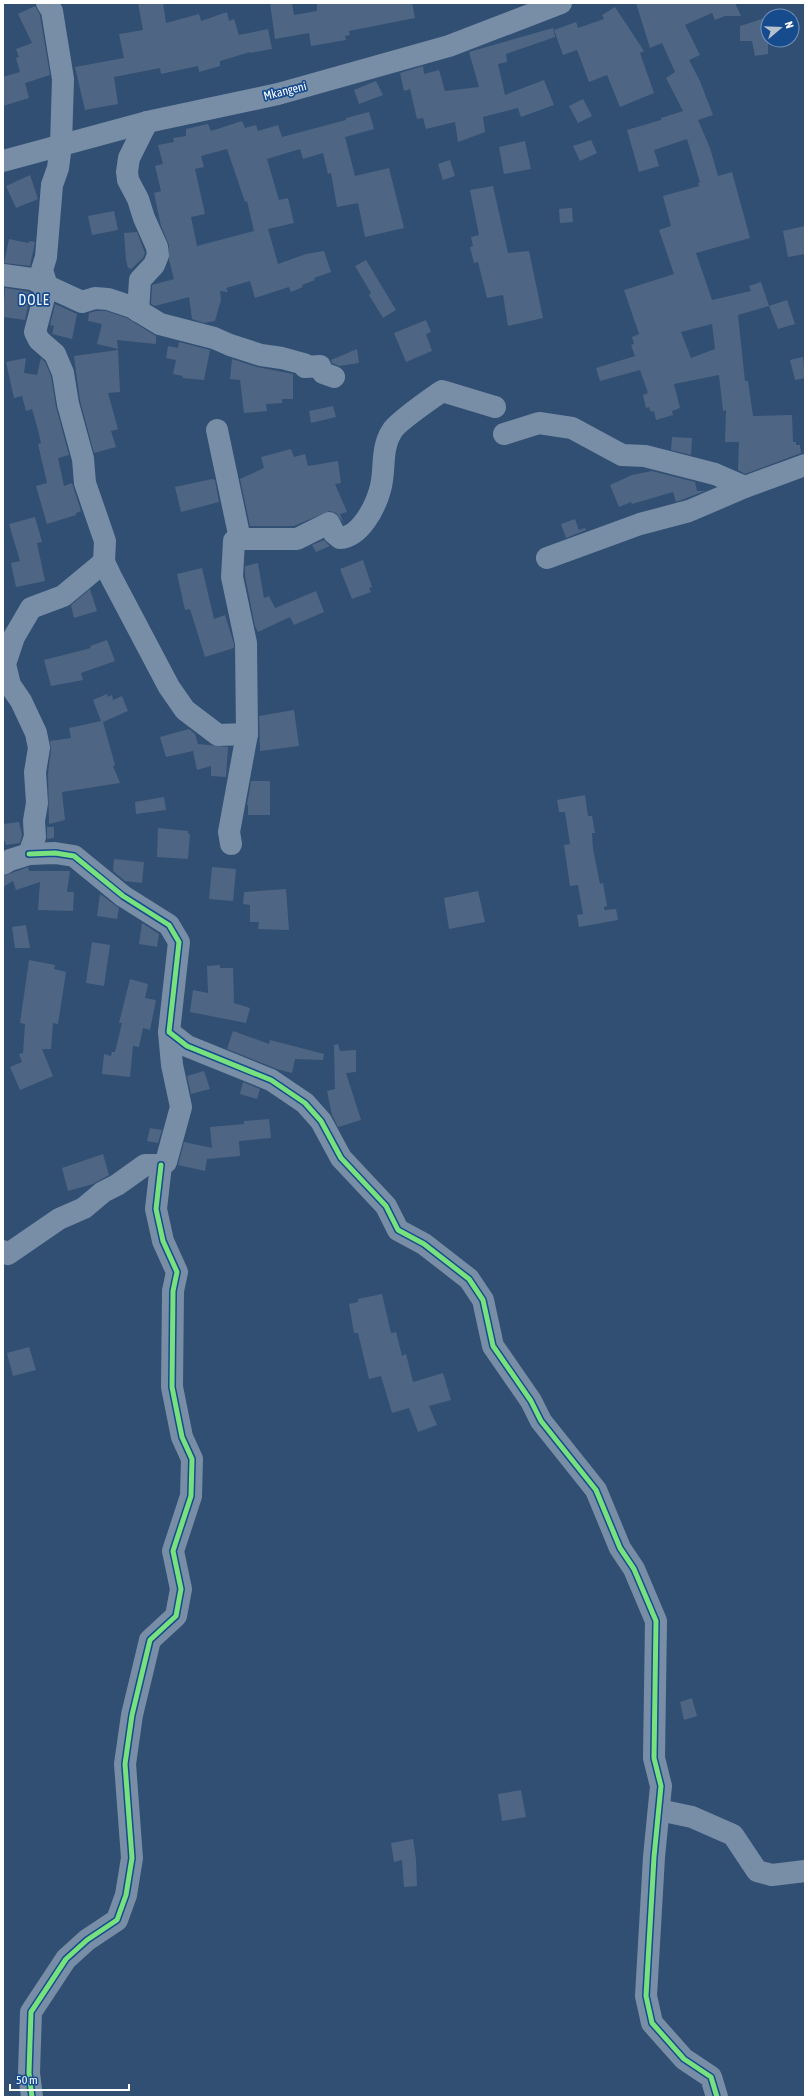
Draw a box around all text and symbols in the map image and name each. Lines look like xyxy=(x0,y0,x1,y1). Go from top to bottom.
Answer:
north arrow xyxy=(760,8,800,48)
text: N xyxy=(783,20,796,30)
street label: Mkangeni xyxy=(262,79,308,103)
district label: DOLE xyxy=(18,292,50,308)
scale bar xyxy=(10,2066,129,2092)
text: 50 m xyxy=(16,2073,38,2087)

